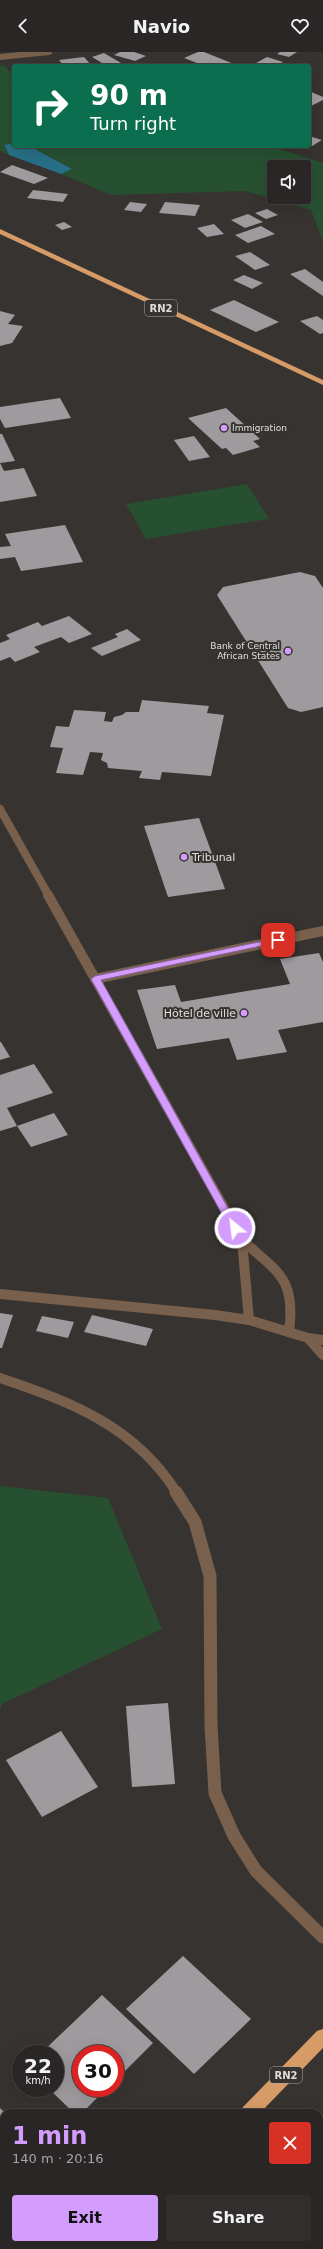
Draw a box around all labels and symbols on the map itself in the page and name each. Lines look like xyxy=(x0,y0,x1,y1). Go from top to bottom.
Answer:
road number: RN2 xyxy=(145,300,177,316)
marker: Immigration xyxy=(219,423,229,433)
place label: Immigration xyxy=(232,423,287,433)
place label: Bank of Central African States xyxy=(210,641,280,661)
marker: Bank of Central African States xyxy=(283,646,293,656)
place label: Tribunal xyxy=(191,851,235,864)
marker: Tribunal xyxy=(179,852,189,862)
pin xyxy=(261,923,295,957)
place label: Hôtel de ville xyxy=(164,1007,236,1020)
marker: Hôtel de ville xyxy=(239,1008,249,1018)
position arrow xyxy=(214,1207,256,1249)
speed limit sign: 30 xyxy=(72,2045,124,2097)
road number: RN2 xyxy=(270,2067,302,2083)

